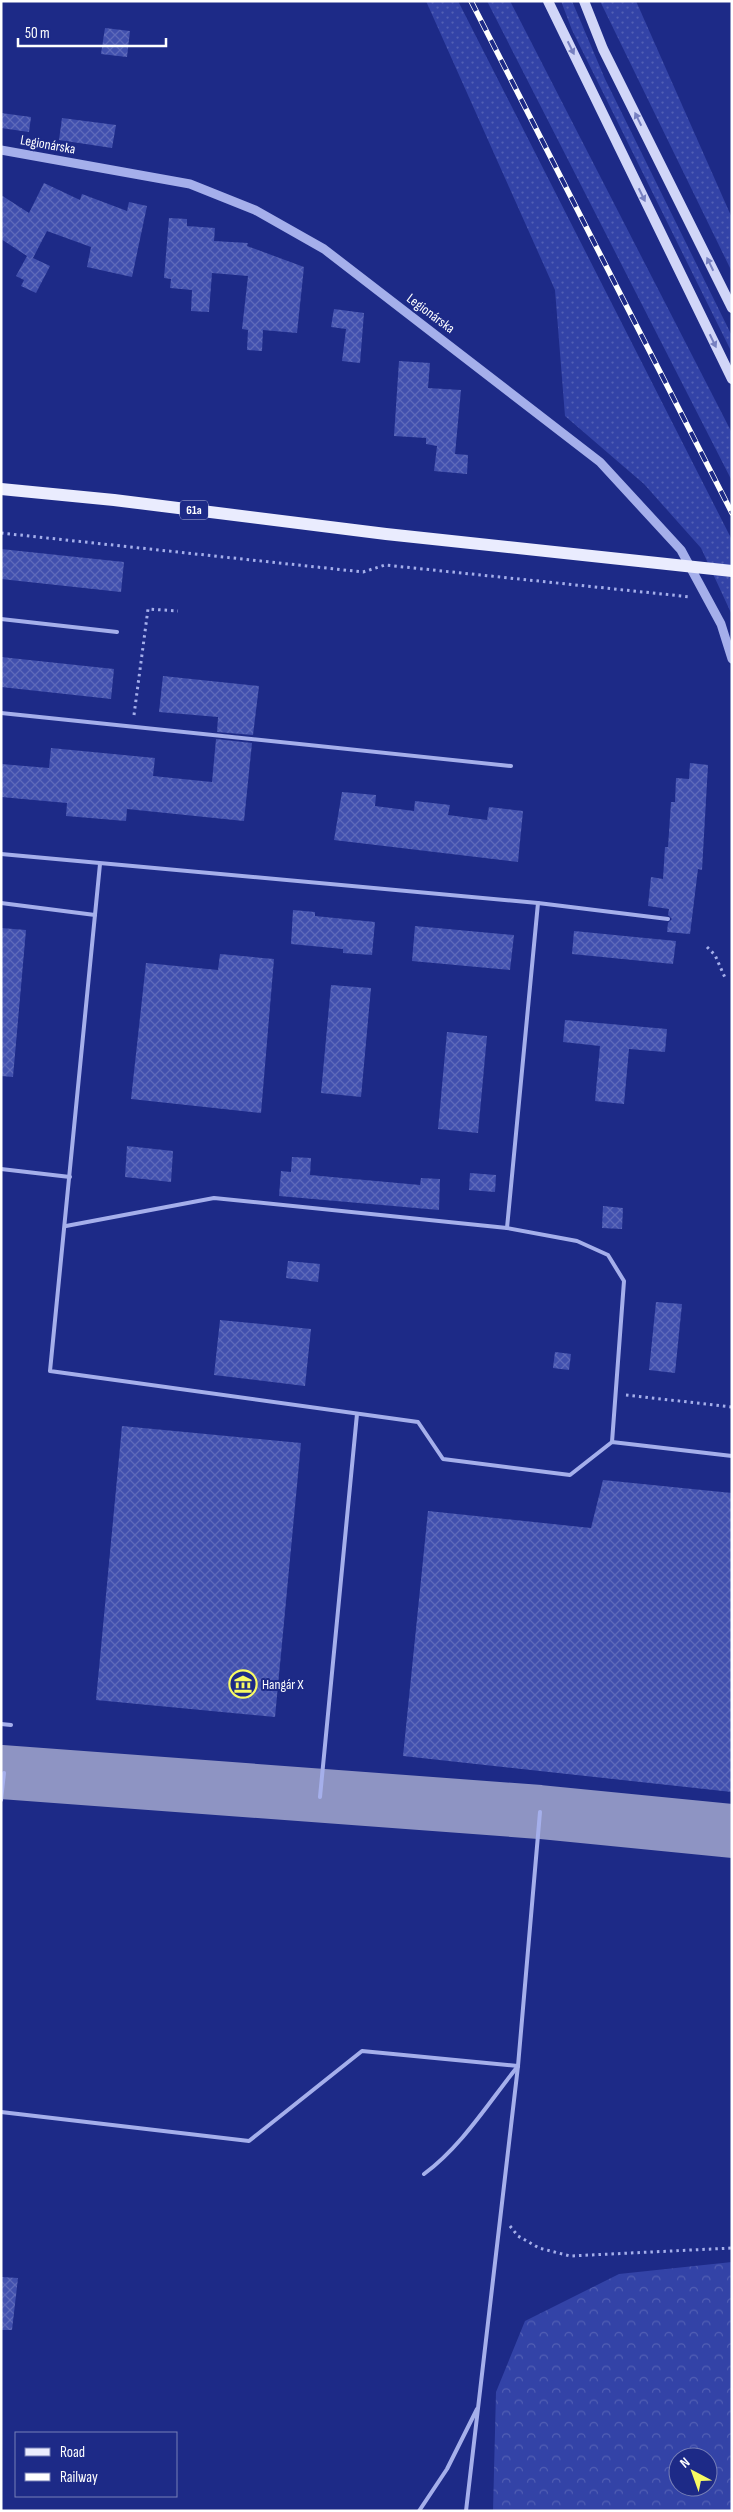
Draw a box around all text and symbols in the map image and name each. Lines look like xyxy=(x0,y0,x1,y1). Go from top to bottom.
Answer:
scale bar xyxy=(18,15,165,47)
text: 50 m xyxy=(25,24,50,43)
one-way arrow xyxy=(567,41,575,56)
one-way arrow xyxy=(634,112,642,126)
street label: Legionárska xyxy=(19,131,77,158)
one-way arrow xyxy=(638,188,646,202)
one-way arrow xyxy=(706,257,714,272)
street label: Legionárska xyxy=(403,290,458,337)
one-way arrow xyxy=(709,334,717,348)
road number: 61a xyxy=(180,500,208,520)
museum icon: Hangár X xyxy=(228,1669,258,1699)
place label: Hangár X xyxy=(262,1676,304,1693)
legend xyxy=(15,2432,178,2497)
text: Road xyxy=(60,2443,85,2462)
north arrow xyxy=(668,2447,718,2497)
text: N xyxy=(676,2454,693,2471)
text: Railway xyxy=(60,2468,98,2487)

